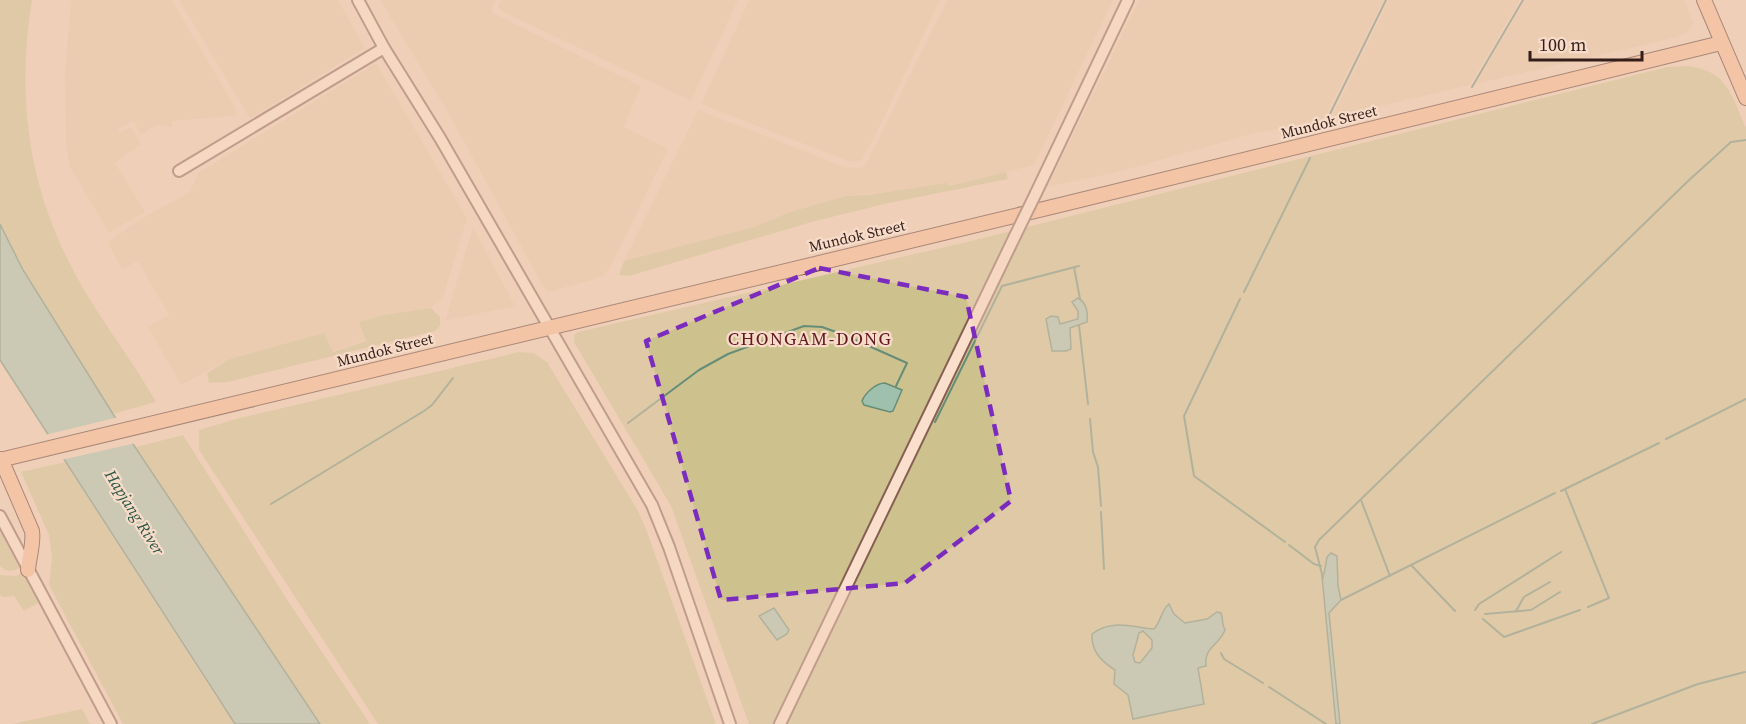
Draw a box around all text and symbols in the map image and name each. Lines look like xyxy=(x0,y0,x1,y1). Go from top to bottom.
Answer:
scale bar xyxy=(1530,24,1642,62)
text: 100 m xyxy=(1539,32,1586,57)
street label: Mundok Street xyxy=(1279,99,1379,144)
street label: Mundok Street xyxy=(807,214,907,257)
district label: CHONGAM-DONG xyxy=(728,326,892,351)
street label: Mundok Street xyxy=(335,327,435,372)
water label: Hapjang River xyxy=(99,464,170,559)

